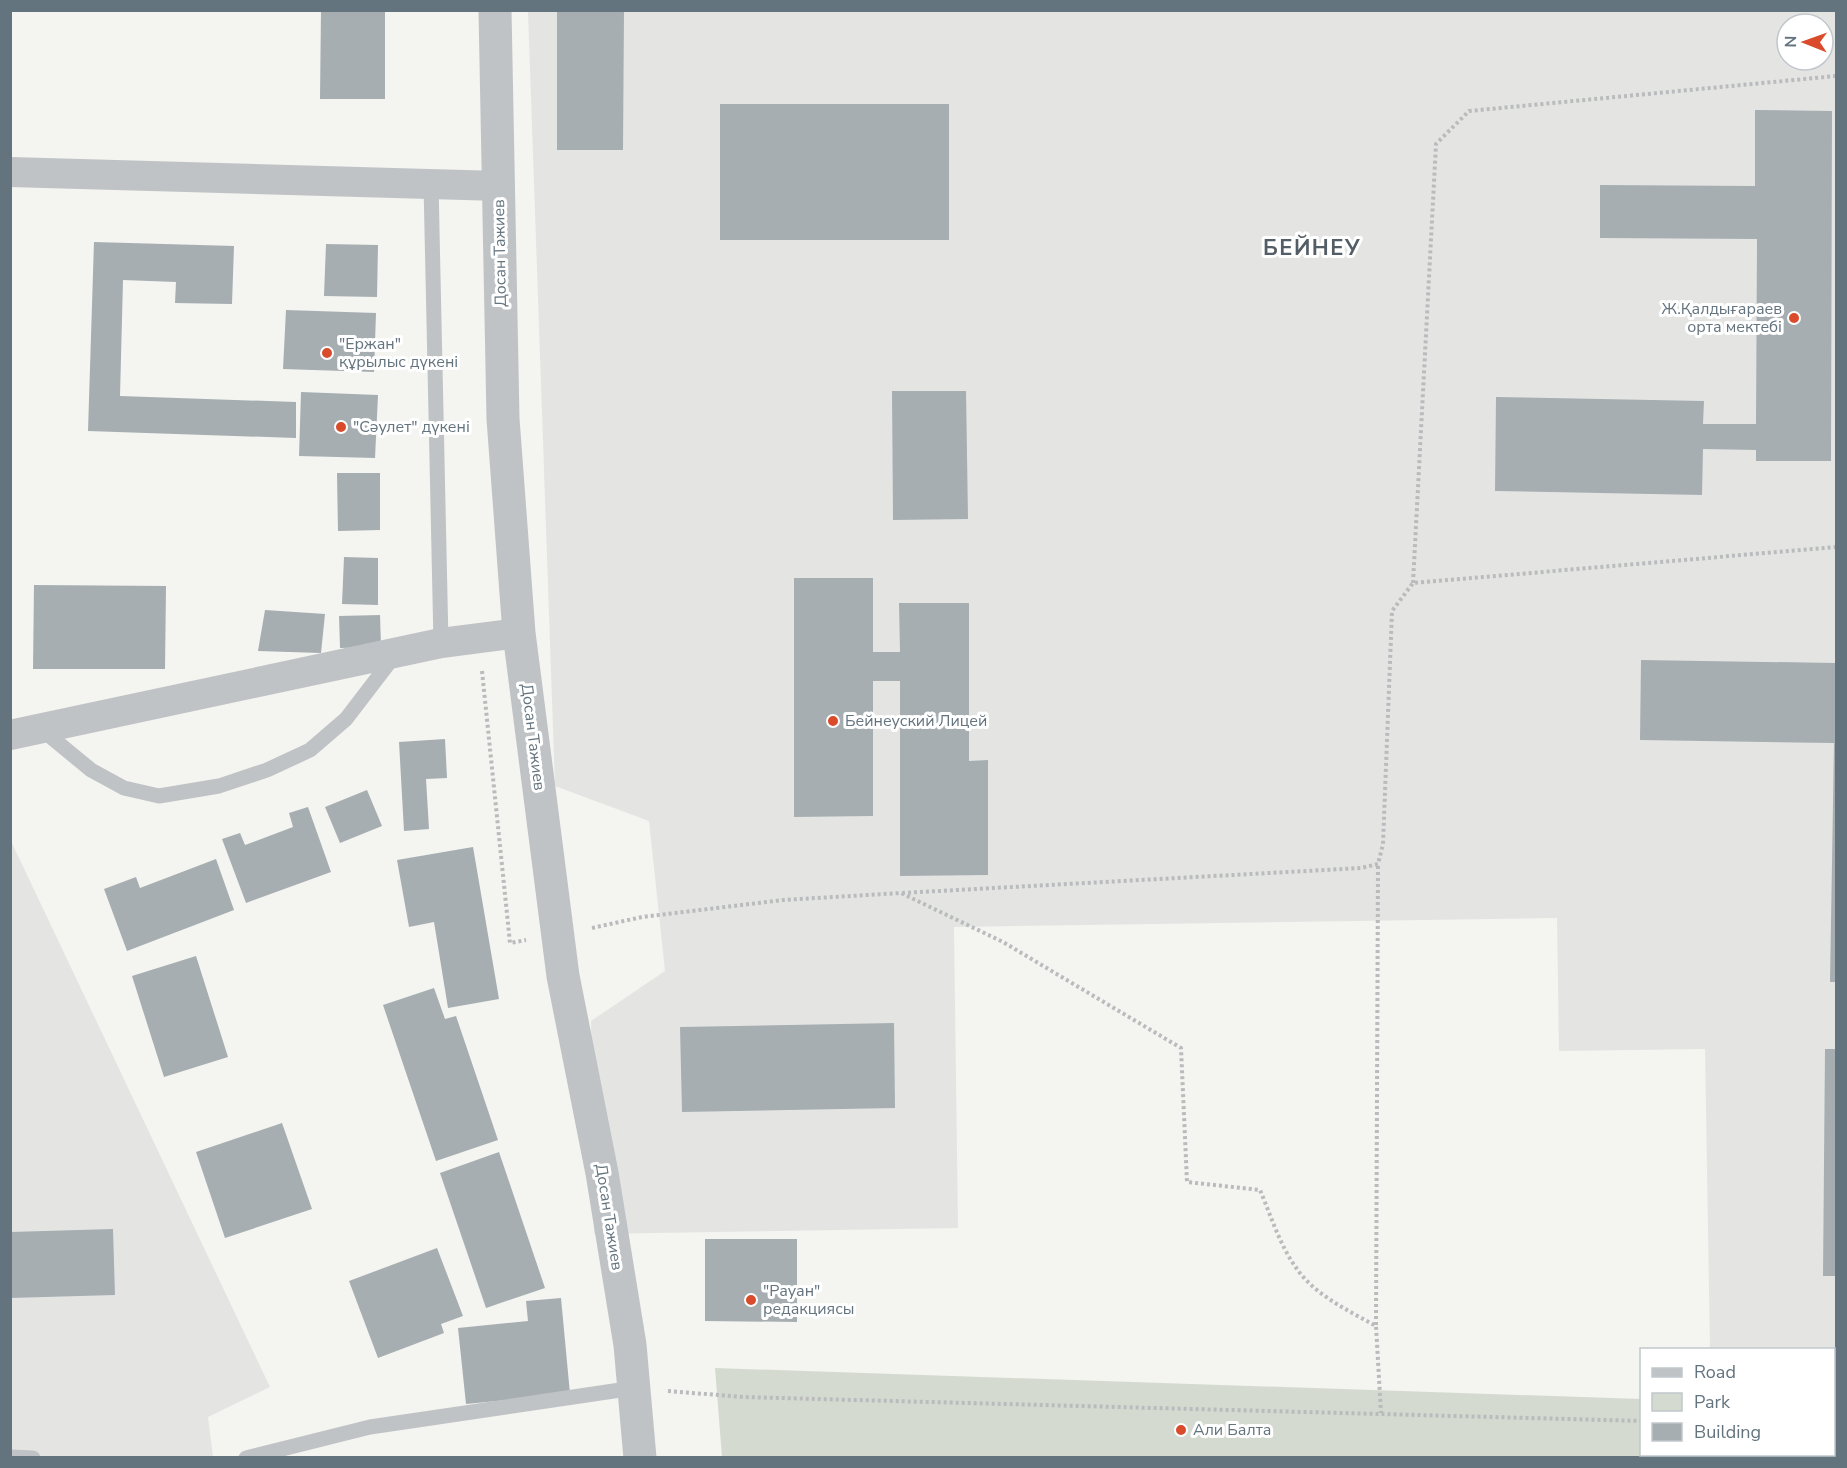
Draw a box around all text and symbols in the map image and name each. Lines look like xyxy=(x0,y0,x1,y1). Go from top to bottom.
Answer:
north arrow xyxy=(1775,12,1835,72)
text: N xyxy=(1780,36,1802,48)
street label: Досан Тажиев xyxy=(488,199,512,307)
district label: БЕЙНЕУ xyxy=(1263,233,1361,263)
place label: Ж.Қалдығараев орта мектебі xyxy=(1662,298,1782,338)
marker: Ж.Қалдығараев орта мектебі xyxy=(1787,311,1801,325)
place label: "Ержан" құрылыс дүкені xyxy=(339,333,458,373)
marker: "Ержан" құрылыс дүкені xyxy=(320,346,334,360)
place label: "Сәулет" дүкені xyxy=(353,416,470,438)
marker: "Сәулет" дүкені xyxy=(334,420,348,434)
street label: Досан Тажиев xyxy=(516,682,551,792)
place label: Бейнеуский Лицей xyxy=(845,710,987,732)
marker: Бейнеуский Лицей xyxy=(826,714,840,728)
street label: Досан Тажиев xyxy=(590,1162,628,1272)
place label: "Рауан" редакциясы xyxy=(763,1280,854,1320)
marker: "Рауан" редакциясы xyxy=(744,1293,758,1307)
legend xyxy=(1640,1348,1835,1456)
text: Road xyxy=(1694,1360,1736,1384)
text: Park xyxy=(1694,1390,1731,1414)
place label: Али Балта xyxy=(1193,1419,1271,1441)
text: Building xyxy=(1694,1420,1761,1444)
marker: Али Балта xyxy=(1174,1423,1188,1437)

